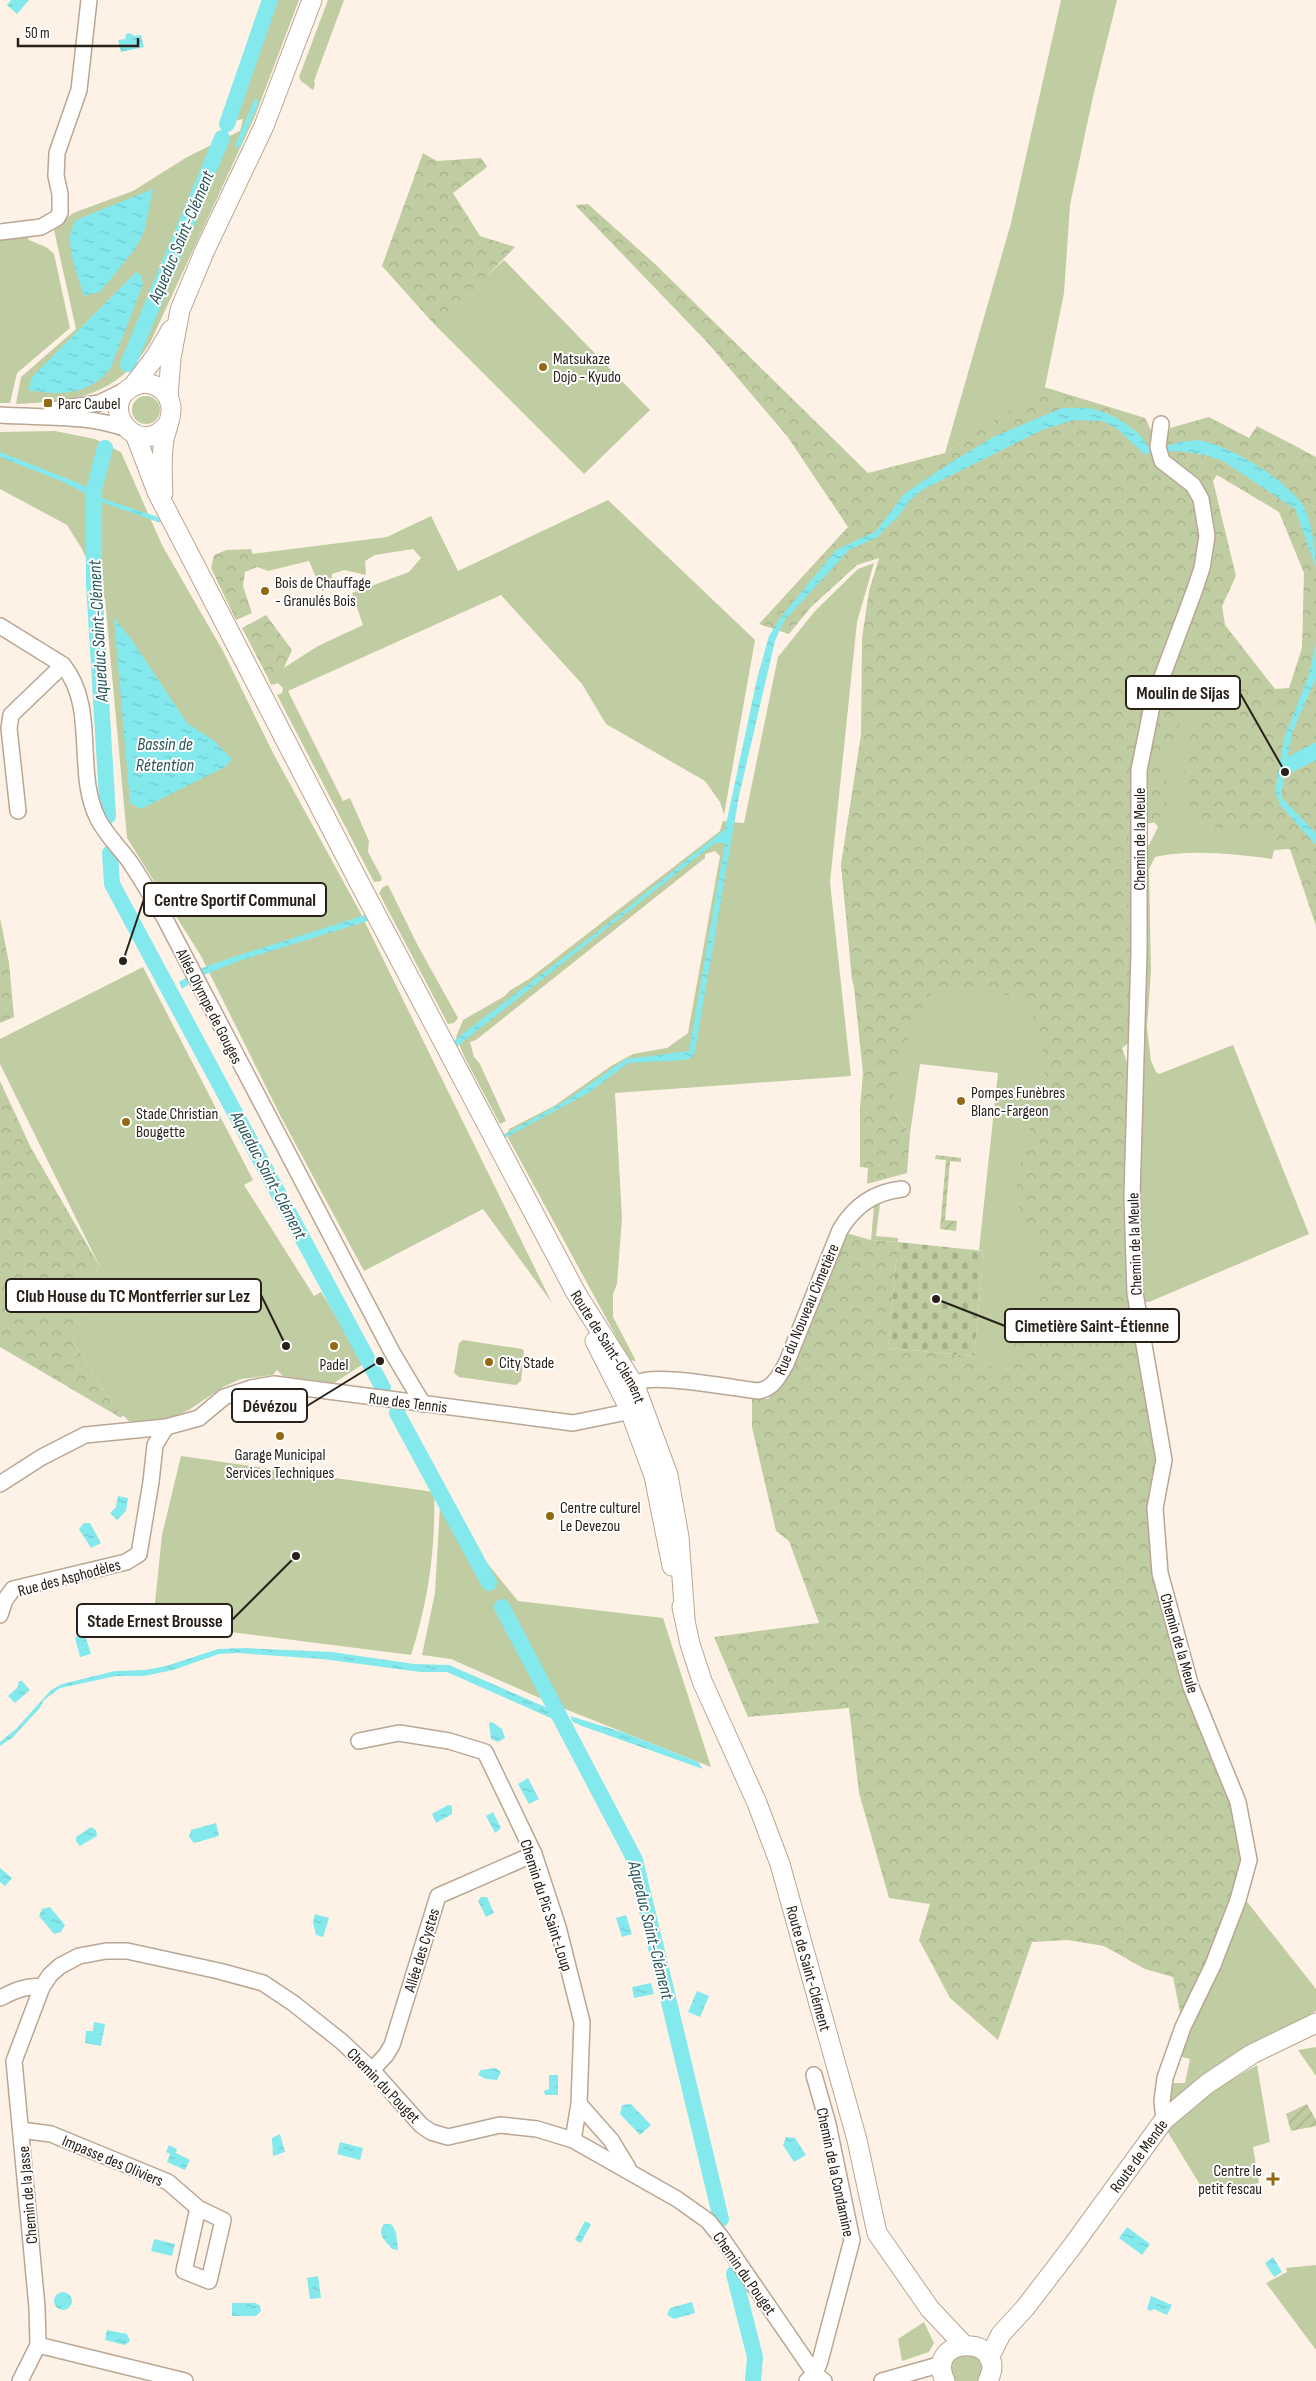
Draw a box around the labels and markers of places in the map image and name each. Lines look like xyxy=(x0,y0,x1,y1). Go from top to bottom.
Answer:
place label: Matsukaze Dojo - Kyudo xyxy=(553,350,621,387)
marker: Matsukaze Dojo - Kyudo xyxy=(537,361,549,373)
place label: Parc Caubel xyxy=(58,395,120,414)
marker: Parc Caubel xyxy=(42,397,54,409)
place label: Bois de Chauffage - Granulés Bois xyxy=(275,574,371,611)
marker: Bois de Chauffage - Granulés Bois xyxy=(259,585,271,597)
callout: Moulin de Sijas xyxy=(1126,676,1240,709)
callout: Centre Sportif Communal xyxy=(144,883,326,916)
place label: Pompes Funèbres Blanc-Fargeon xyxy=(971,1084,1065,1121)
marker: Pompes Funèbres Blanc-Fargeon xyxy=(955,1095,967,1107)
place label: Stade Christian Bougette xyxy=(136,1105,218,1142)
marker: Stade Christian Bougette xyxy=(120,1116,132,1128)
callout: Club House du TC Montferrier sur Lez xyxy=(6,1279,261,1312)
callout: Cimetière Saint-Étienne xyxy=(1005,1309,1179,1342)
marker: Padel xyxy=(328,1340,340,1352)
place label: City Stade xyxy=(499,1354,554,1373)
place label: Padel xyxy=(320,1356,348,1375)
marker: City Stade xyxy=(483,1356,495,1368)
callout: Dévézou xyxy=(232,1389,307,1422)
marker: Garage Municipal Services Techniques xyxy=(274,1430,286,1442)
place label: Garage Municipal Services Techniques xyxy=(226,1446,335,1483)
place label: Centre culturel Le Devezou xyxy=(560,1499,641,1536)
marker: Centre culturel Le Devezou xyxy=(544,1510,556,1522)
callout: Stade Ernest Brousse xyxy=(77,1604,232,1637)
place label: Centre le petit fescau xyxy=(1198,2162,1262,2199)
marker: Centre le petit fescau xyxy=(1266,2172,1280,2186)

